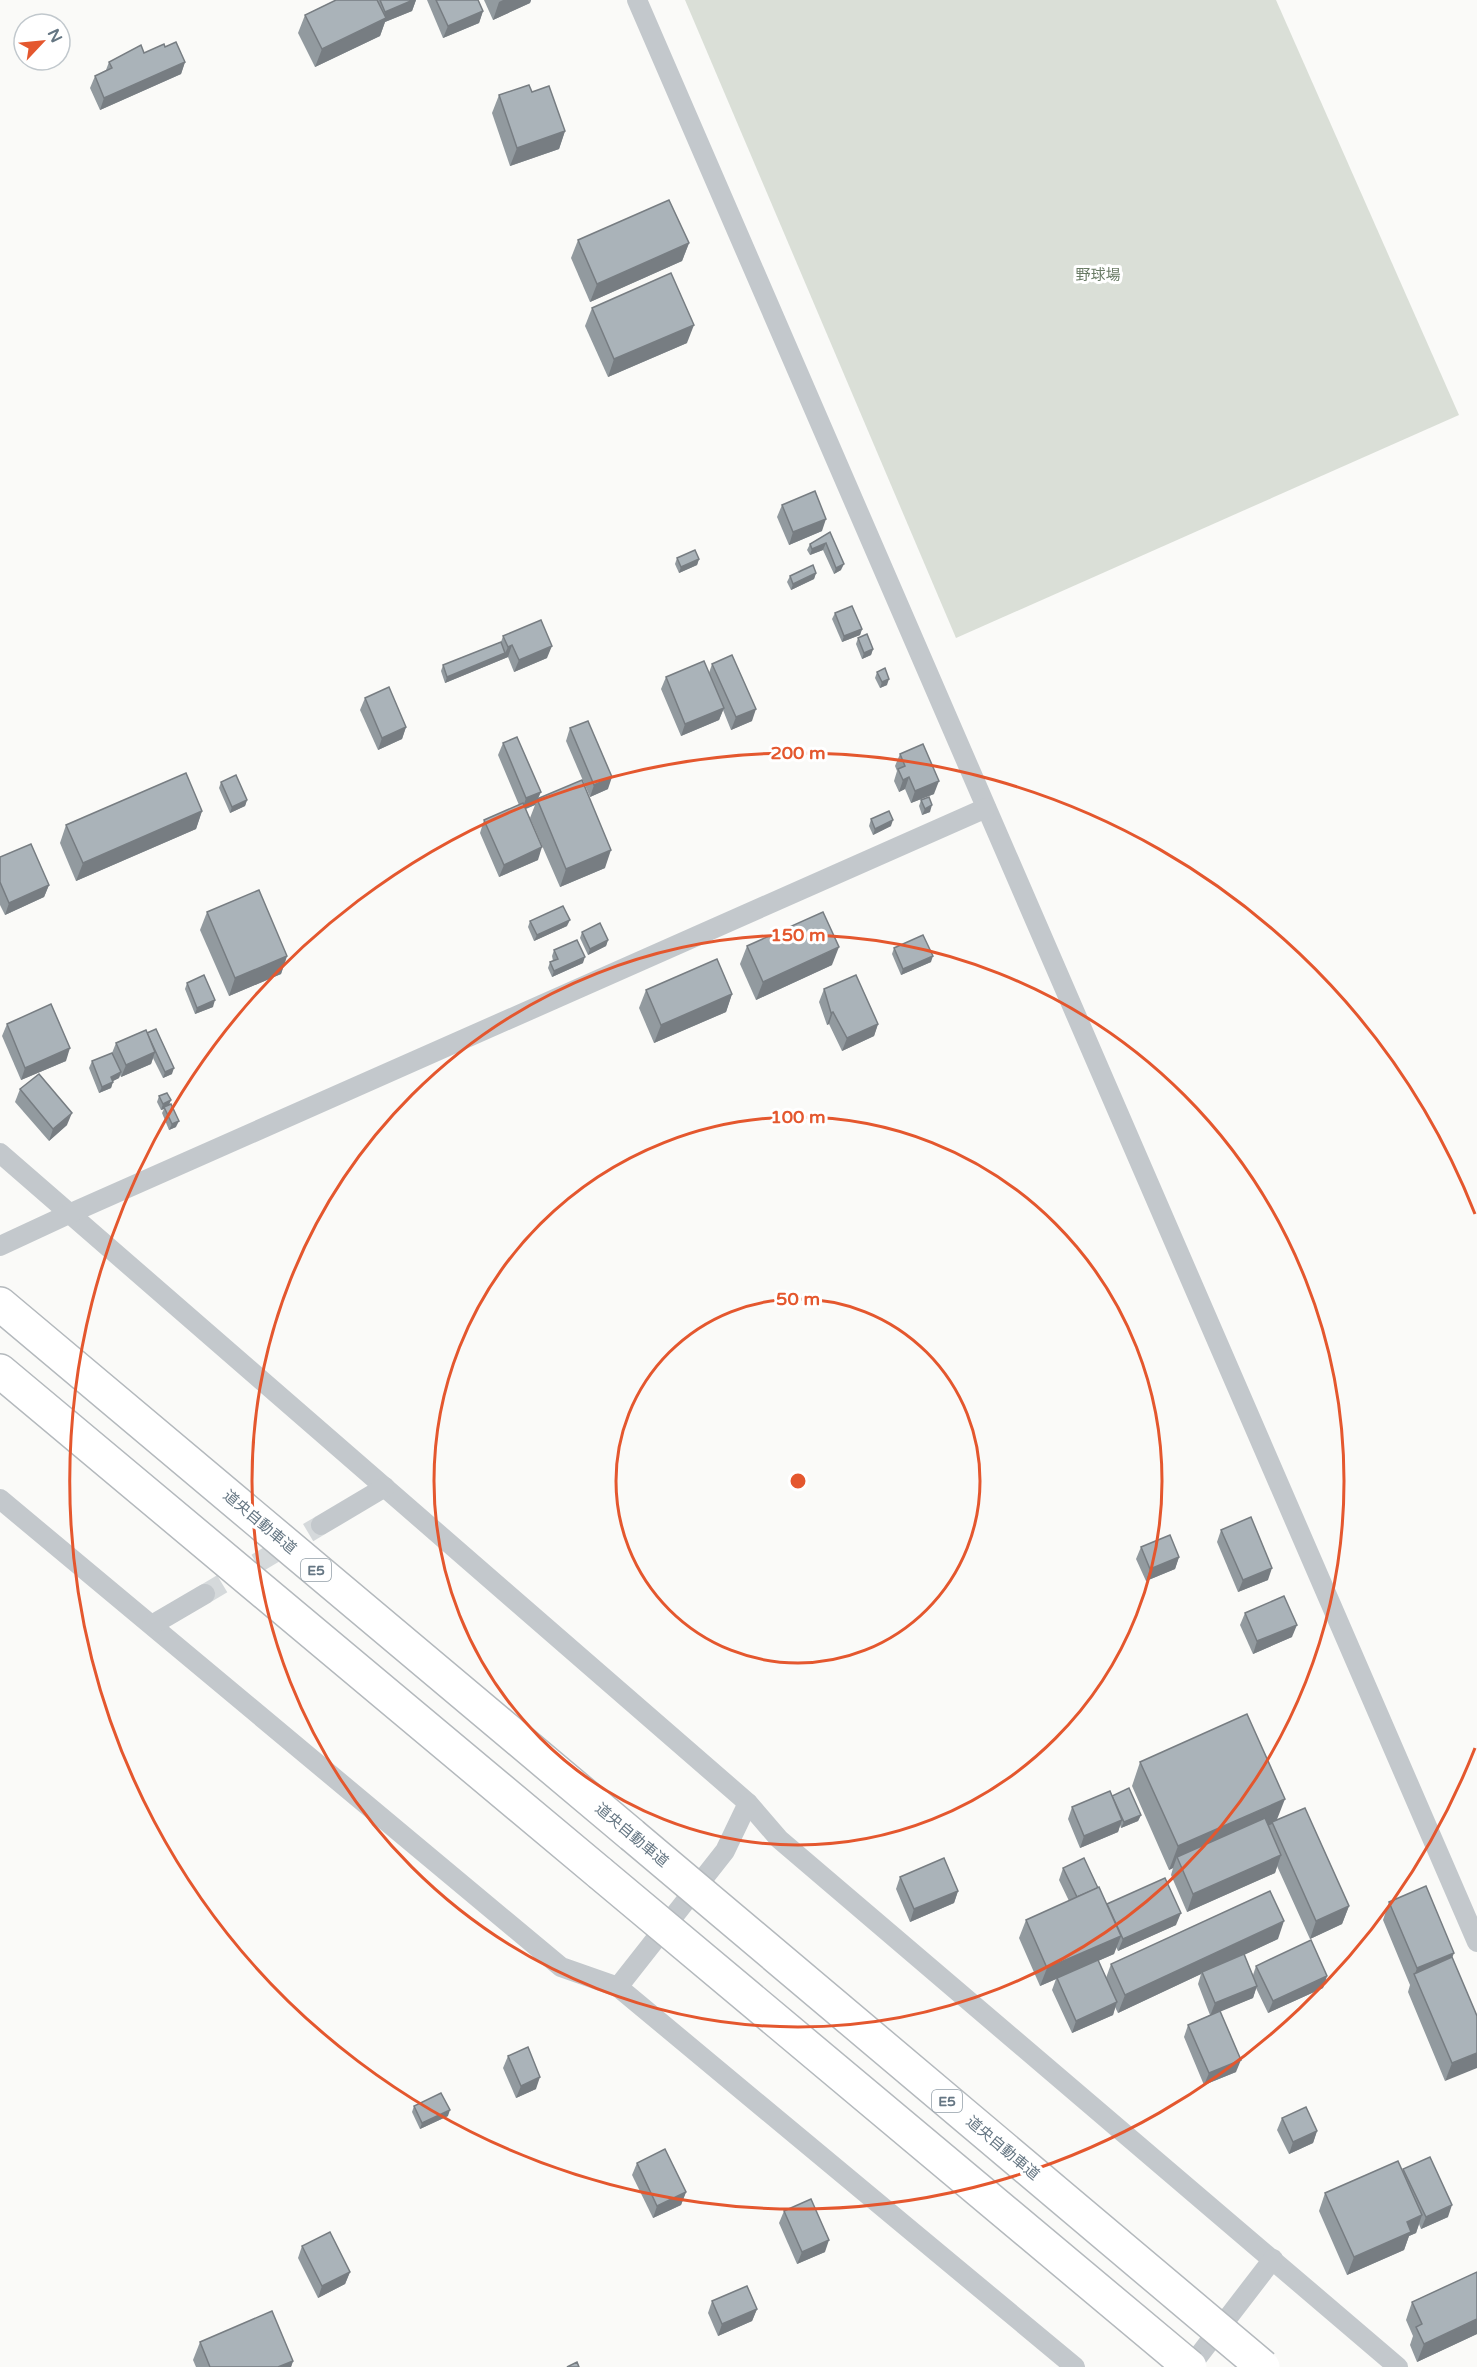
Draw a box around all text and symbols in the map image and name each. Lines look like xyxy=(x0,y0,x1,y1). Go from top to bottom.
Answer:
north arrow xyxy=(12,12,72,72)
text: N xyxy=(43,26,66,46)
park label: 野球場 xyxy=(1075,266,1121,284)
text: 200 m xyxy=(770,742,826,764)
text: 150 m xyxy=(770,924,826,946)
text: 100 m xyxy=(770,1106,826,1128)
text: 50 m xyxy=(776,1288,820,1310)
centre of rings xyxy=(788,1471,808,1491)
street label: 道央自動車道 xyxy=(220,1486,300,1558)
road number: E5 xyxy=(301,1559,331,1581)
street label: 道央自動車道 xyxy=(592,1799,672,1871)
road number: E5 xyxy=(932,2090,962,2112)
street label: 道央自動車道 xyxy=(963,2112,1043,2184)

